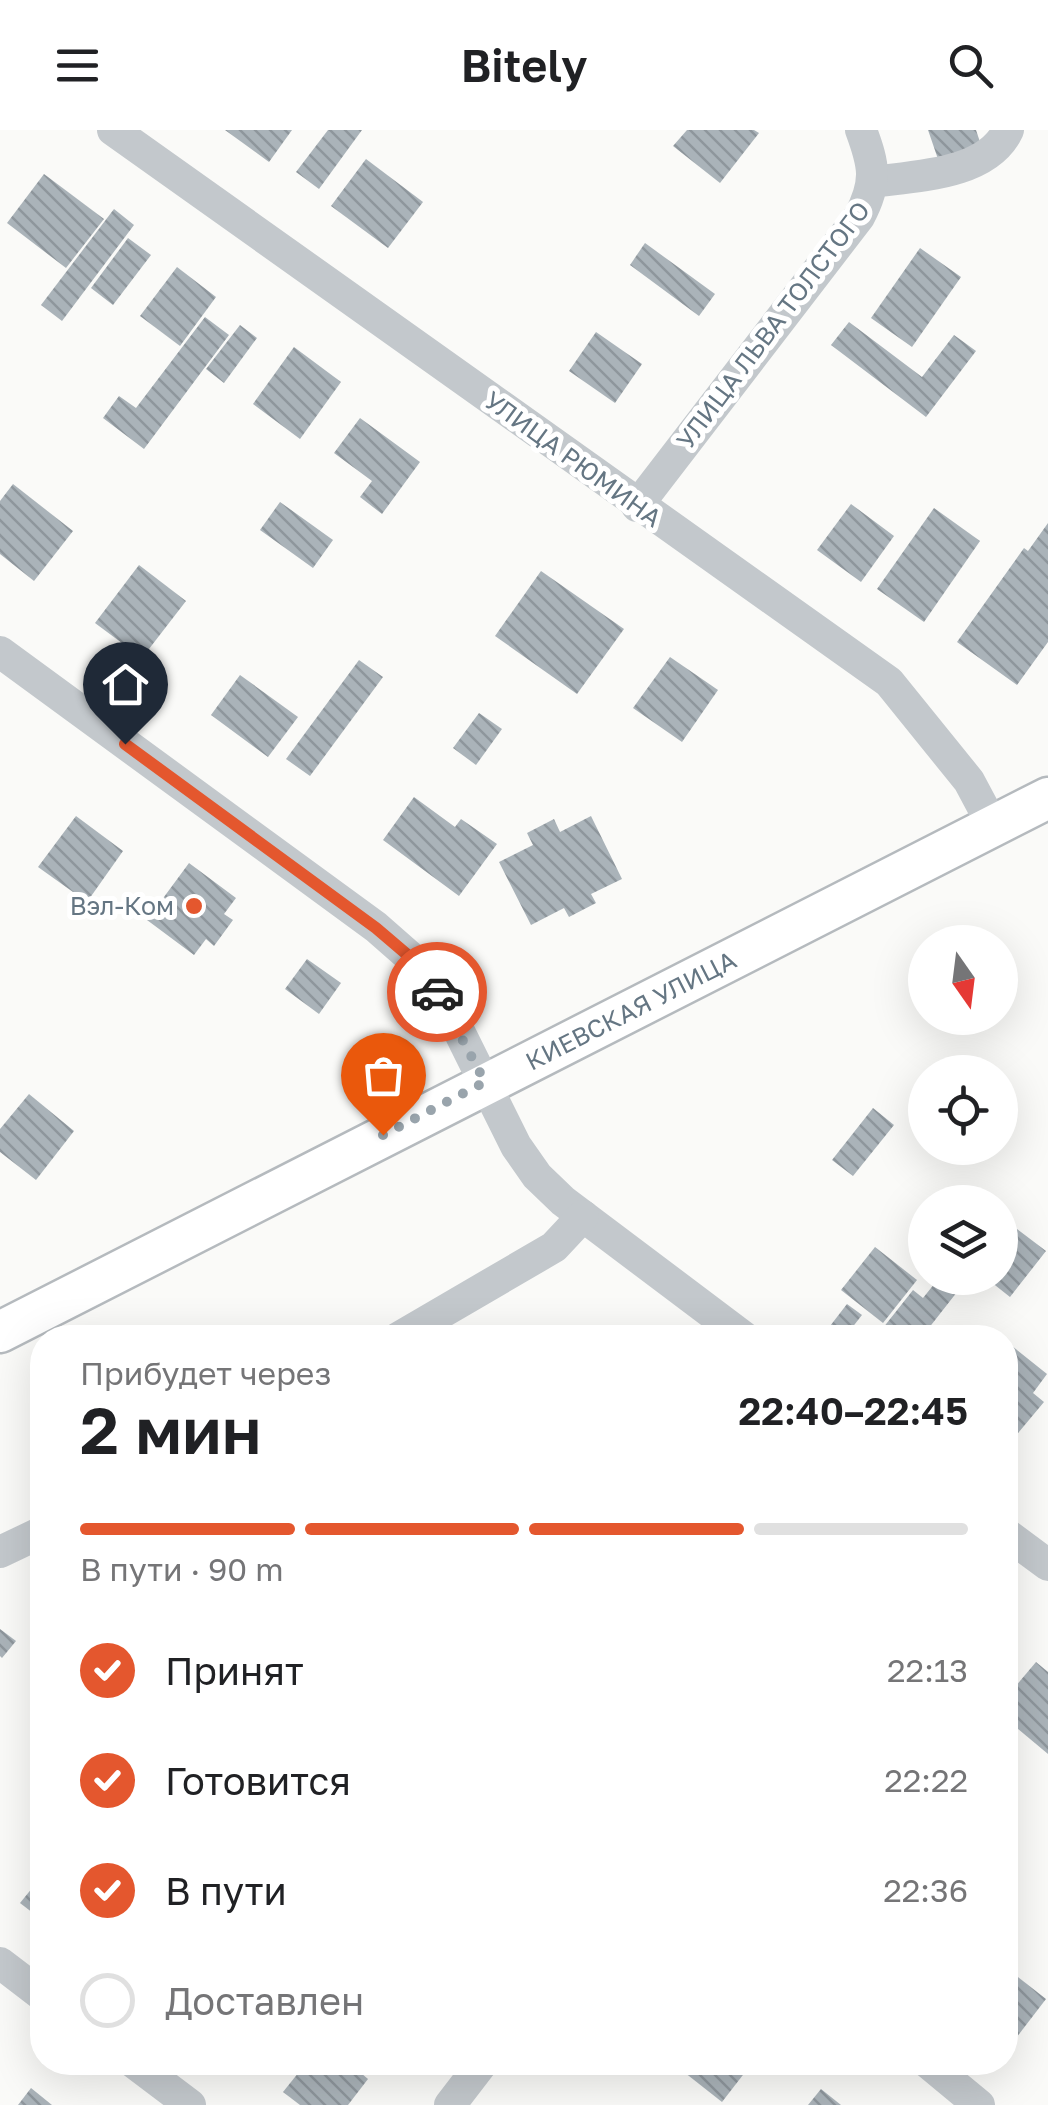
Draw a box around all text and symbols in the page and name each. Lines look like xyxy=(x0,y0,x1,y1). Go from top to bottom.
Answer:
icon: menu xyxy=(50,38,105,93)
text: Bitely xyxy=(461,38,587,92)
icon: search xyxy=(943,38,998,93)
street label: УЛИЦА ЛЬВА ТОЛСТОГО xyxy=(669,195,876,455)
street label: УЛИЦА РЮМИНА xyxy=(479,384,668,533)
pin xyxy=(83,642,168,745)
icon: home xyxy=(98,657,153,712)
place label: Вэл-Ком xyxy=(70,890,174,921)
marker: Вэл-Ком xyxy=(183,895,205,917)
north arrow xyxy=(908,925,1018,1035)
map controls xyxy=(908,925,1018,1295)
courier xyxy=(387,942,487,1042)
street label: КИЕВСКАЯ УЛИЦА xyxy=(520,943,741,1077)
icon: car xyxy=(410,965,465,1020)
pin xyxy=(341,1033,426,1136)
icon: bag xyxy=(356,1048,411,1103)
button: locate xyxy=(908,1055,1018,1165)
button: layers xyxy=(908,1185,1018,1295)
text: Прибудет через xyxy=(80,1354,331,1392)
text: 22:40–22:45 xyxy=(738,1388,968,1433)
text: 2 мин xyxy=(80,1390,261,1468)
text: В пути · 90 m xyxy=(80,1550,284,1588)
icon: check xyxy=(80,1643,135,1698)
text: Принят xyxy=(165,1648,304,1693)
text: 22:13 xyxy=(887,1651,968,1689)
icon: check xyxy=(80,1753,135,1808)
text: Готовится xyxy=(165,1758,351,1803)
text: 22:22 xyxy=(884,1761,968,1799)
icon: check xyxy=(80,1863,135,1918)
text: В пути xyxy=(165,1868,287,1913)
text: 22:36 xyxy=(883,1871,968,1909)
text: Доставлен xyxy=(165,1978,364,2023)

